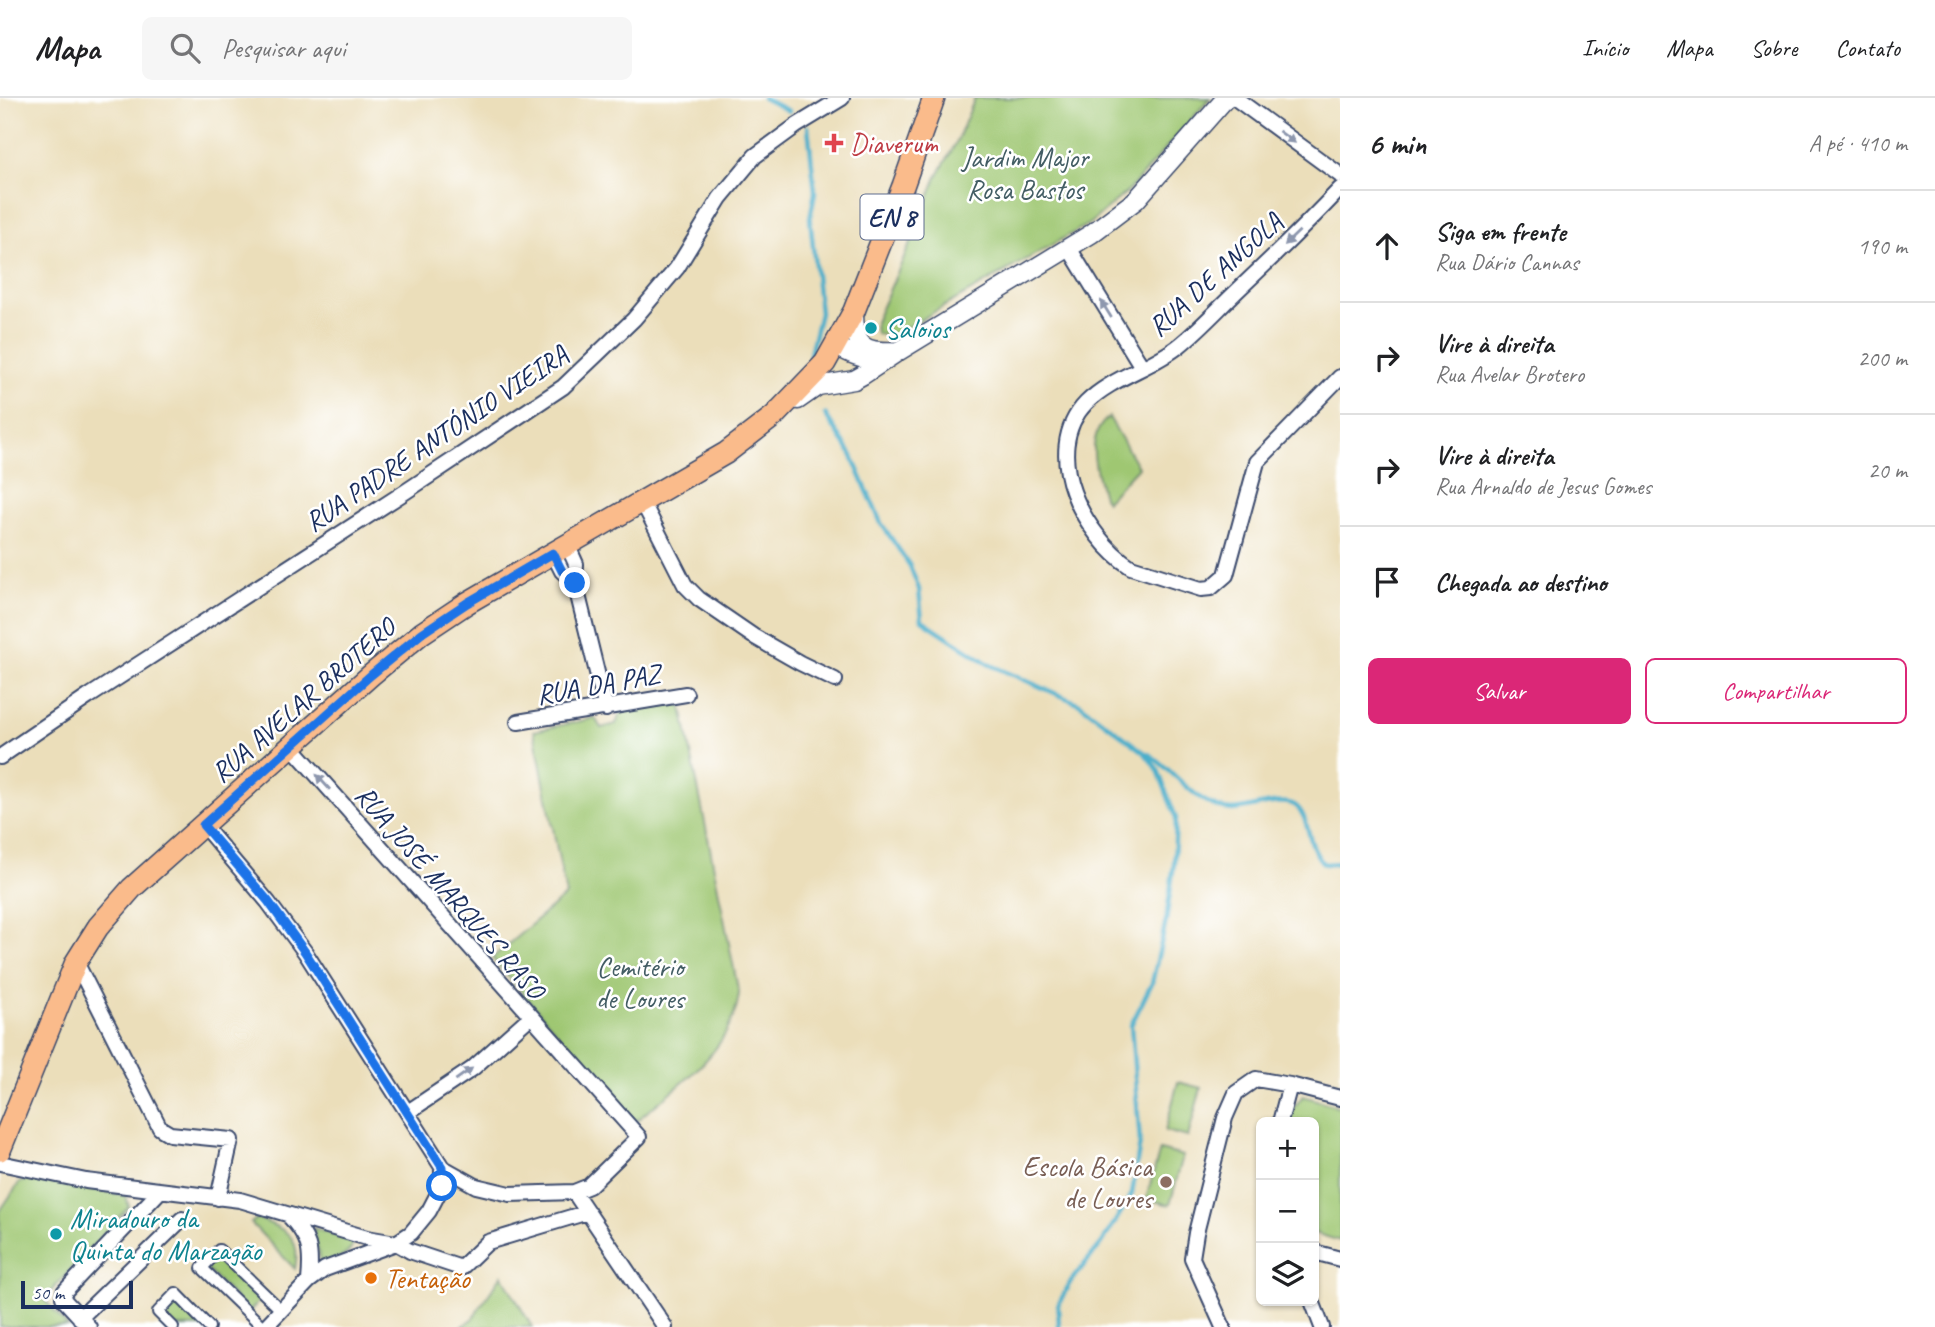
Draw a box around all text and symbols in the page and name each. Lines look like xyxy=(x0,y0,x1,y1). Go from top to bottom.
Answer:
search box xyxy=(142,17,632,80)
text: Mapa xyxy=(35,27,100,69)
icon: search xyxy=(166,29,204,67)
text: Pesquisar aqui xyxy=(222,32,346,65)
text: Início xyxy=(1582,33,1628,63)
text: Mapa xyxy=(1666,33,1713,63)
text: Sobre xyxy=(1751,33,1797,63)
text: Contato xyxy=(1835,33,1900,63)
text: 6 min xyxy=(1368,125,1426,163)
place label: Diaverum xyxy=(850,126,939,161)
text: A pé · 410 m xyxy=(1809,129,1907,158)
one-way arrow xyxy=(1278,130,1296,144)
marker: Diaverum xyxy=(824,133,844,153)
park label: Jardim Major Rosa Bastos xyxy=(960,140,1090,207)
road number: EN 8 xyxy=(860,194,924,240)
street label: RUA DE ANGOLA xyxy=(1140,204,1290,344)
text: Siga em frente xyxy=(1435,215,1566,248)
icon: ahead xyxy=(1368,227,1406,265)
one-way arrow xyxy=(1284,230,1301,247)
text: 190 m xyxy=(1858,232,1907,261)
text: Rua Dário Cannas xyxy=(1435,248,1579,277)
one-way arrow xyxy=(1100,299,1113,319)
place label: Saloios xyxy=(885,311,952,346)
marker: Saloios xyxy=(863,320,879,336)
text: Vire à direita xyxy=(1435,327,1554,360)
street label: RUA PADRE ANTÓNIO VIEIRA xyxy=(298,336,575,539)
icon: right xyxy=(1368,339,1406,377)
text: 200 m xyxy=(1858,344,1907,373)
text: Rua Avelar Brotero xyxy=(1435,360,1584,389)
text: Vire à direita xyxy=(1435,439,1554,472)
icon: right xyxy=(1368,451,1406,489)
text: 20 m xyxy=(1868,456,1907,485)
text: Rua Arnaldo de Jesus Gomes xyxy=(1435,472,1651,501)
icon: arrive xyxy=(1368,563,1406,601)
text: Chegada ao destino xyxy=(1435,566,1607,599)
route end xyxy=(559,567,590,598)
street label: RUA AVELAR BROTERO xyxy=(204,608,405,790)
street label: RUA DA PAZ xyxy=(533,655,667,712)
button: Salvar xyxy=(1368,658,1631,724)
button: Compartilhar xyxy=(1645,658,1907,724)
one-way arrow xyxy=(315,773,331,791)
street label: RUA JOSÉ MARQUES RASO xyxy=(348,778,554,1008)
park label: Cemitério de Loures xyxy=(596,949,687,1016)
one-way arrow xyxy=(455,1067,473,1081)
map controls xyxy=(1256,1117,1319,1306)
button: + xyxy=(1256,1117,1319,1180)
place label: Escola Básica de Loures xyxy=(1023,1149,1154,1216)
route start xyxy=(426,1170,457,1201)
marker: Escola Básica de Loures xyxy=(1158,1174,1174,1190)
button: − xyxy=(1256,1180,1319,1243)
place label: Miradouro da Quinta do Marzagão xyxy=(70,1201,263,1268)
marker: Miradouro da Quinta do Marzagão xyxy=(48,1226,64,1242)
button: layers xyxy=(1256,1243,1319,1306)
place label: Tentação xyxy=(385,1261,472,1296)
marker: Tentação xyxy=(363,1270,379,1286)
scale bar xyxy=(21,1278,133,1310)
text: 50 m xyxy=(32,1281,64,1305)

